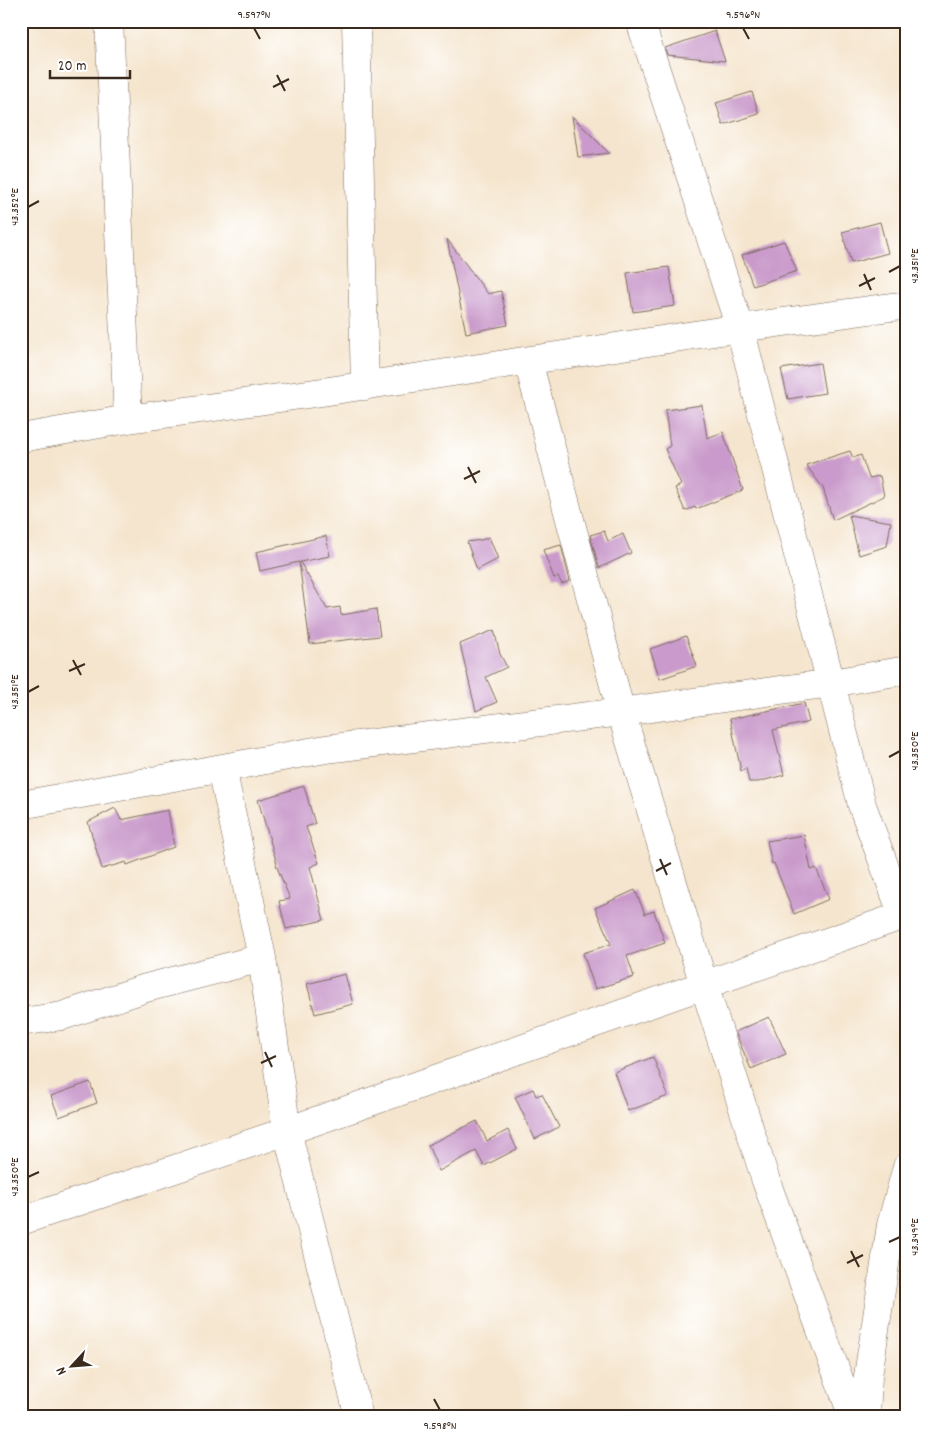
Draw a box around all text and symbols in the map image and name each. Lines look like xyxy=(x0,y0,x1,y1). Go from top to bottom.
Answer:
text: 9.597°N xyxy=(238,7,271,24)
text: 9.596°N xyxy=(726,7,760,24)
scale bar xyxy=(50,48,130,80)
text: 20 m xyxy=(58,56,86,78)
text: 43.352°E xyxy=(7,188,24,226)
text: 43.351°E xyxy=(907,248,924,284)
text: 43.351°E xyxy=(7,674,24,710)
text: 43.350°E xyxy=(907,731,924,771)
text: 43.350°E xyxy=(7,1157,24,1197)
text: 43.349°E xyxy=(907,1218,924,1256)
north arrow xyxy=(48,1340,98,1390)
text: N xyxy=(52,1363,73,1378)
text: 9.598°N xyxy=(423,1418,457,1435)

